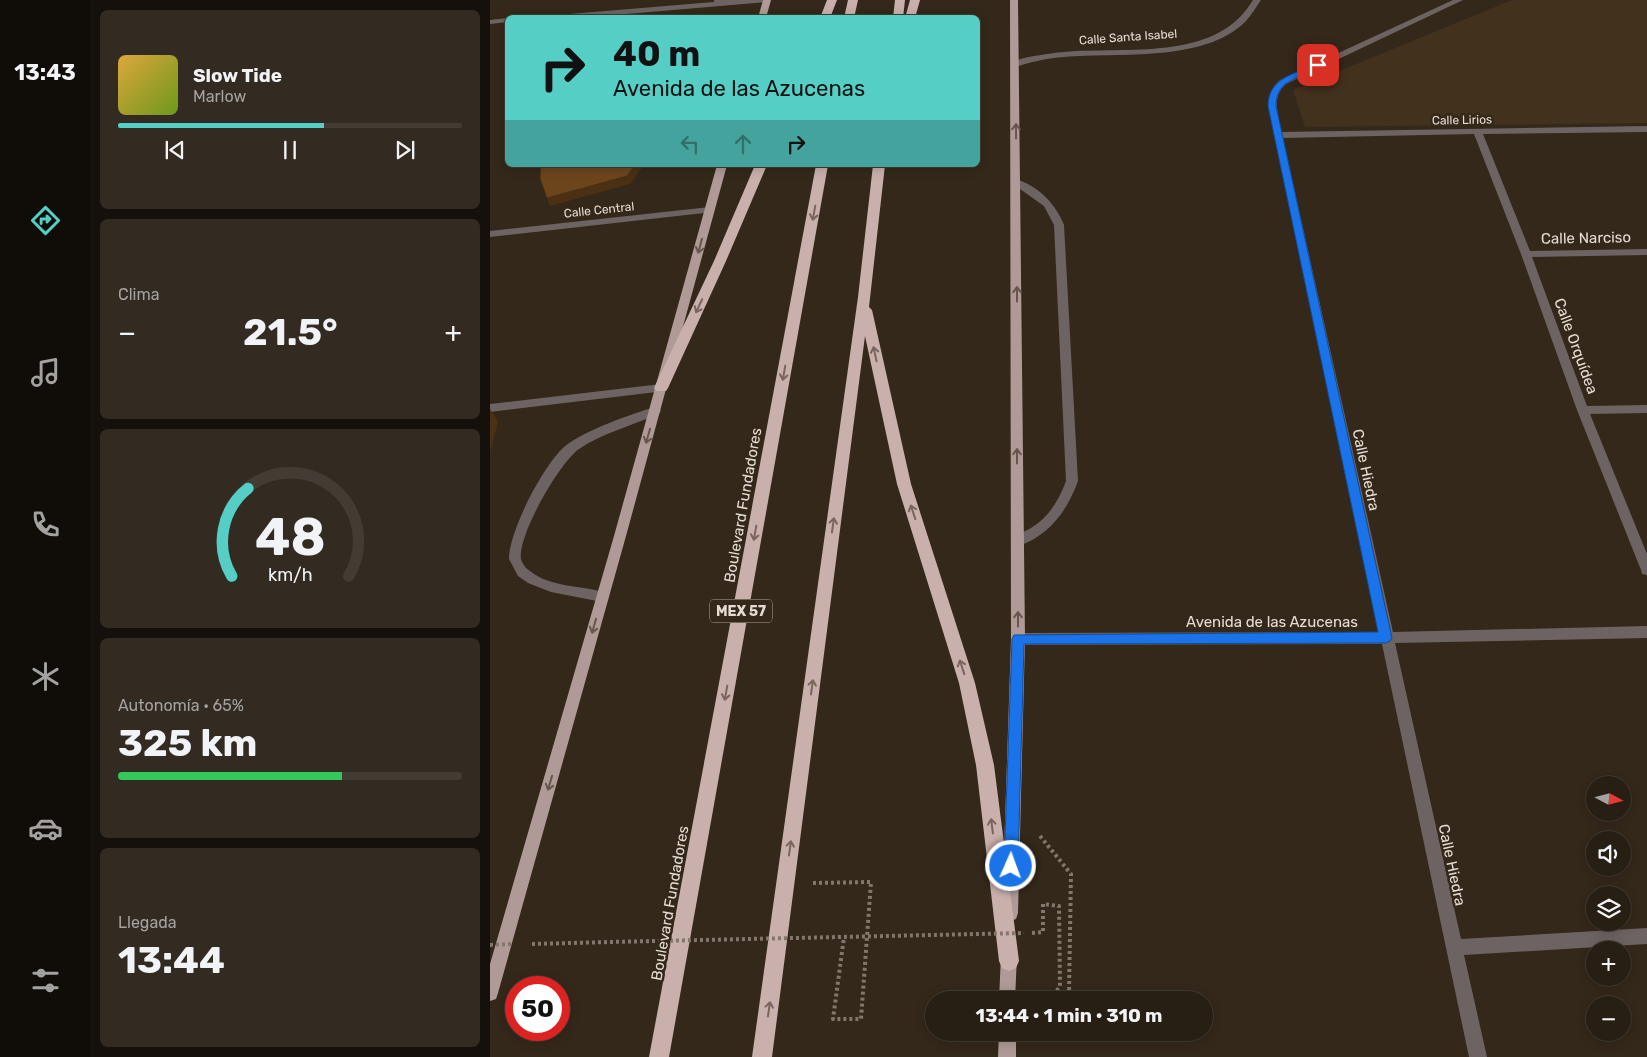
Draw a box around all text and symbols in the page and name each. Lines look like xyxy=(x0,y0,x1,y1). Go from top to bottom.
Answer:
street label: Calle Santa Isabel xyxy=(1078,27,1178,47)
text: 40 m xyxy=(613,33,700,75)
icon: right xyxy=(530,35,595,100)
pin xyxy=(1297,44,1339,86)
icon: arrive xyxy=(1304,51,1332,79)
text: 13:43 xyxy=(14,59,76,86)
text: Slow Tide xyxy=(193,64,282,87)
text: Avenida de las Azucenas xyxy=(613,75,865,102)
text: Marlow xyxy=(193,87,246,106)
street label: Calle Lirios xyxy=(1432,112,1492,128)
one-way arrow xyxy=(1011,124,1021,140)
icon: left xyxy=(676,130,704,158)
icon: ahead xyxy=(729,130,757,158)
icon: right xyxy=(782,130,810,158)
icon: previous xyxy=(161,136,189,164)
icon: pause xyxy=(276,136,304,164)
icon: next xyxy=(391,136,419,164)
street label: Calle Central xyxy=(563,199,635,221)
icon: directions xyxy=(28,203,63,238)
one-way arrow xyxy=(808,205,818,221)
street label: Calle Narciso xyxy=(1541,228,1631,248)
one-way arrow xyxy=(695,237,705,253)
text: Clima xyxy=(118,285,159,304)
one-way arrow xyxy=(1012,286,1021,302)
street label: Calle Orquídea xyxy=(1550,296,1602,396)
one-way arrow xyxy=(694,298,704,313)
text: 21.5° xyxy=(243,309,338,355)
text: − xyxy=(118,316,136,349)
text: + xyxy=(445,316,462,349)
one-way arrow xyxy=(870,346,879,362)
icon: music xyxy=(28,355,63,390)
one-way arrow xyxy=(779,364,789,380)
street label: Boulevard Fundadores xyxy=(721,426,766,584)
street label: Calle Hiedra xyxy=(1349,427,1383,513)
one-way arrow xyxy=(643,428,652,444)
one-way arrow xyxy=(1012,449,1022,465)
one-way arrow xyxy=(907,504,917,520)
text: 48 xyxy=(255,506,325,568)
icon: phone xyxy=(28,507,63,542)
one-way arrow xyxy=(828,518,838,534)
one-way arrow xyxy=(750,524,760,540)
text: km/h xyxy=(268,564,312,585)
road number: MEX 57 xyxy=(710,600,772,622)
one-way arrow xyxy=(1013,611,1023,628)
street label: Avenida de las Azucenas xyxy=(1186,613,1358,631)
one-way arrow xyxy=(589,618,598,634)
icon: climate xyxy=(28,659,63,694)
one-way arrow xyxy=(957,659,967,675)
one-way arrow xyxy=(807,679,817,695)
one-way arrow xyxy=(721,684,730,700)
text: Autonomía · 65% xyxy=(118,696,244,715)
text: 325 km xyxy=(118,720,257,766)
one-way arrow xyxy=(544,774,554,790)
north arrow xyxy=(1586,776,1631,821)
map controls xyxy=(1586,776,1631,1041)
icon: car xyxy=(28,811,63,846)
one-way arrow xyxy=(987,818,997,834)
street label: Calle Hiedra xyxy=(1435,822,1469,908)
street label: Boulevard Fundadores xyxy=(648,824,693,982)
button: sound xyxy=(1586,831,1631,876)
position arrow xyxy=(984,839,1036,891)
one-way arrow xyxy=(785,840,795,856)
button: layers xyxy=(1586,886,1631,931)
text: Llegada xyxy=(118,913,177,932)
text: 13:44 xyxy=(118,937,225,983)
button: + xyxy=(1586,941,1631,986)
icon: filters xyxy=(28,963,63,998)
speed limit sign: 50 xyxy=(505,976,570,1041)
button: − xyxy=(1586,996,1631,1041)
one-way arrow xyxy=(764,1001,774,1017)
text: 13:44 · 1 min · 310 m xyxy=(976,1004,1162,1027)

